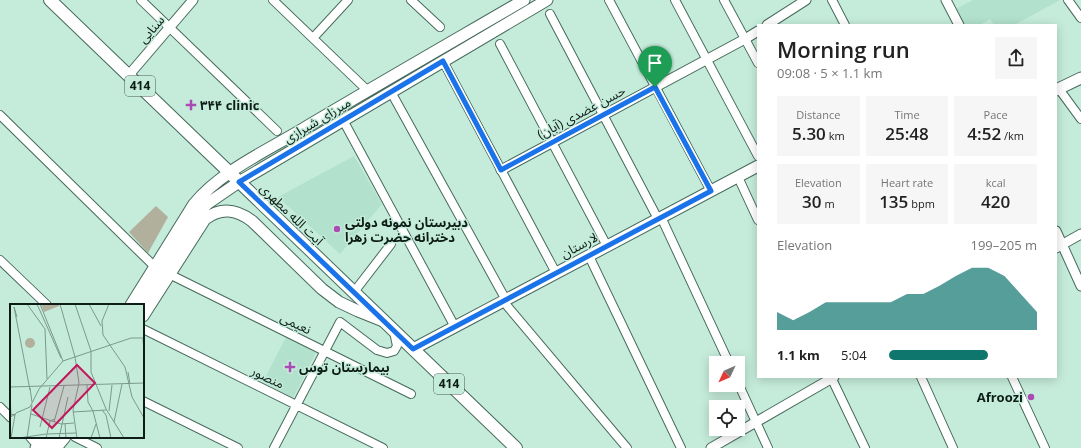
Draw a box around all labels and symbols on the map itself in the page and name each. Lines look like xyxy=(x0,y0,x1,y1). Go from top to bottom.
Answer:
street label: سنایی xyxy=(134,11,168,47)
pin xyxy=(638,46,672,87)
road number: 414 xyxy=(125,76,155,96)
street label: حسن عضدی (آبان) xyxy=(534,81,629,143)
street label: میرزای شیرازی xyxy=(280,93,354,147)
place label: ۳۴۴ clinic xyxy=(200,96,260,114)
marker: ۳۴۴ clinic xyxy=(185,99,197,111)
street label: آیت الله مطهری xyxy=(256,179,329,250)
place label: دبیرستان نمونه دولتی دخترانه حضرت زهرا xyxy=(345,213,468,246)
marker: دبیرستان نمونه دولتی دخترانه حضرت زهرا xyxy=(332,224,342,234)
street label: لارستان xyxy=(557,228,601,262)
inset map xyxy=(10,304,144,438)
street label: نعیمی xyxy=(278,308,314,338)
north arrow xyxy=(709,356,745,392)
place label: بیمارستان توس xyxy=(299,358,390,376)
street label: منصور xyxy=(248,361,288,393)
marker: بیمارستان توس xyxy=(284,361,296,373)
road number: 414 xyxy=(434,374,464,394)
place label: Afroozi xyxy=(977,388,1023,406)
marker: Afroozi xyxy=(1026,392,1036,402)

